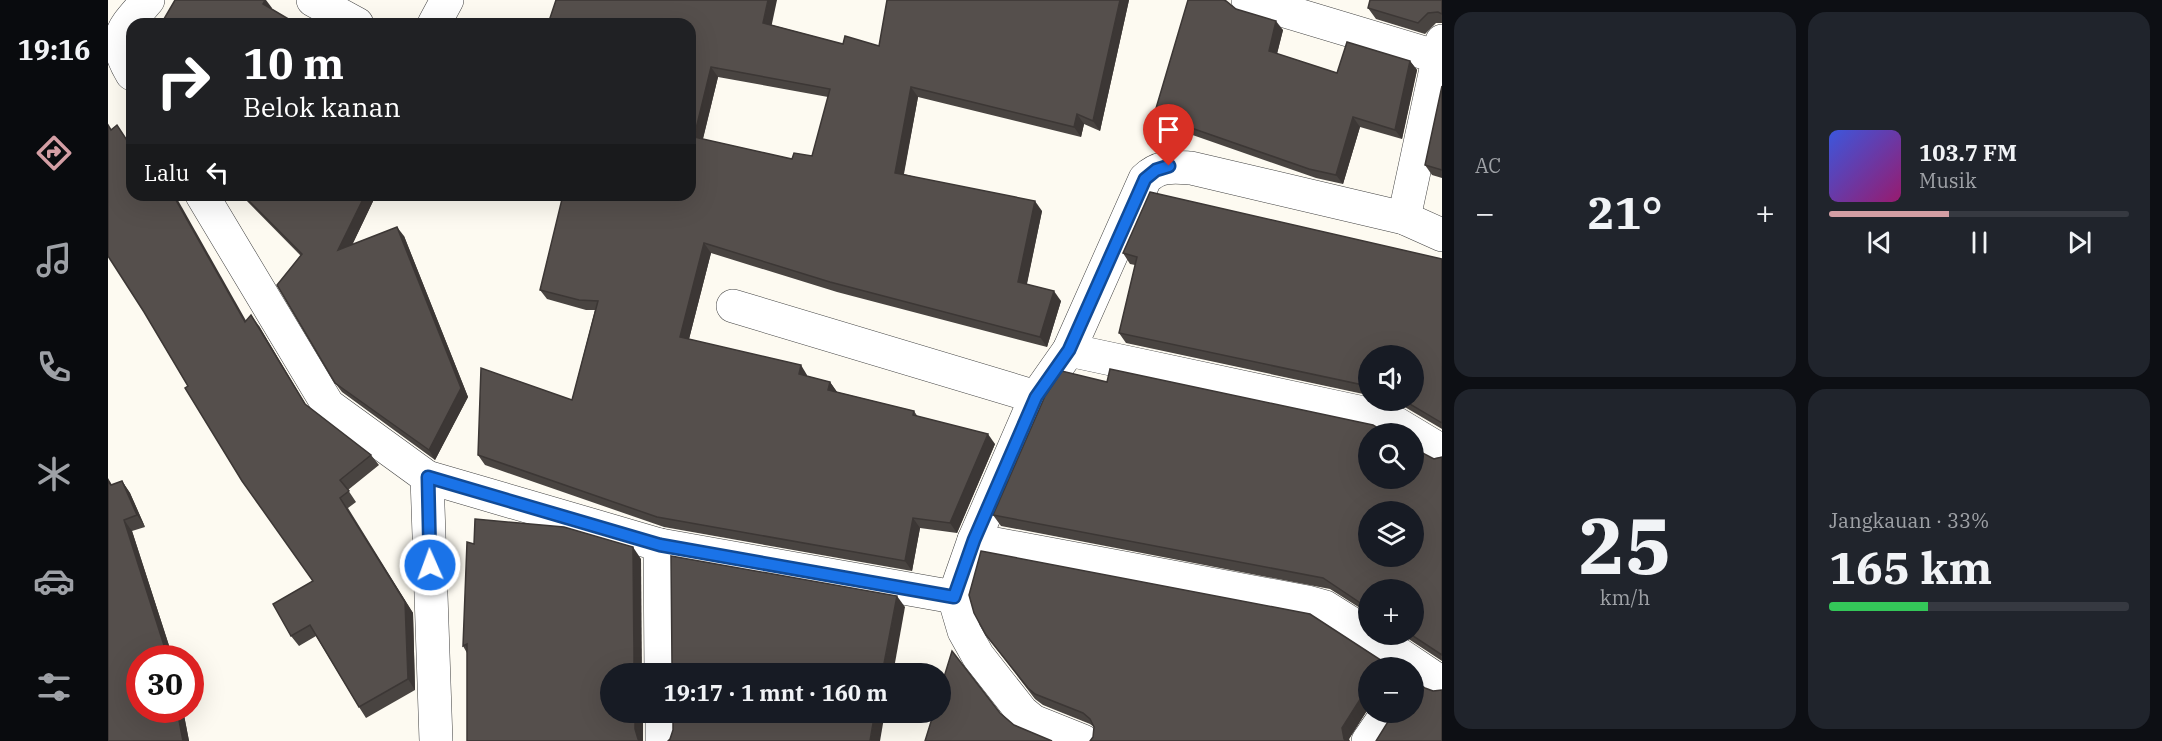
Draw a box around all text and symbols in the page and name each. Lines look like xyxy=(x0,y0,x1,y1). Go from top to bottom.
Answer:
text: 19:16 xyxy=(18,32,90,67)
text: 10 m xyxy=(243,36,344,91)
icon: right xyxy=(144,42,222,120)
text: Belok kanan xyxy=(243,89,401,124)
pin xyxy=(1143,104,1194,166)
icon: arrive xyxy=(1152,113,1185,146)
icon: directions xyxy=(33,132,75,174)
text: 103.7 FM xyxy=(1919,138,2017,167)
text: AC xyxy=(1475,152,1501,179)
icon: left xyxy=(201,156,234,189)
text: Lalu xyxy=(144,158,189,187)
text: Musik xyxy=(1919,167,1977,194)
text: 21° xyxy=(1587,183,1663,241)
text: − xyxy=(1475,191,1495,234)
text: + xyxy=(1755,191,1775,234)
icon: previous xyxy=(1863,226,1896,259)
icon: pause xyxy=(1963,226,1996,259)
icon: next xyxy=(2063,226,2096,259)
icon: music xyxy=(33,239,75,281)
map controls xyxy=(1358,345,1424,723)
button: sound xyxy=(1358,345,1424,411)
icon: phone xyxy=(33,346,75,388)
button: search xyxy=(1358,423,1424,489)
icon: climate xyxy=(33,453,75,495)
text: 25 xyxy=(1578,494,1672,595)
button: layers xyxy=(1358,501,1424,567)
text: Jangkauan · 33% xyxy=(1829,507,1989,534)
position arrow xyxy=(398,533,462,597)
text: 165 km xyxy=(1829,538,1992,596)
icon: car xyxy=(33,560,75,602)
button: + xyxy=(1358,579,1424,645)
text: km/h xyxy=(1600,584,1650,611)
speed limit sign: 30 xyxy=(126,645,204,723)
button: − xyxy=(1358,657,1424,723)
icon: filters xyxy=(33,666,75,708)
text: 19:17 · 1 mnt · 160 m xyxy=(663,678,888,707)

